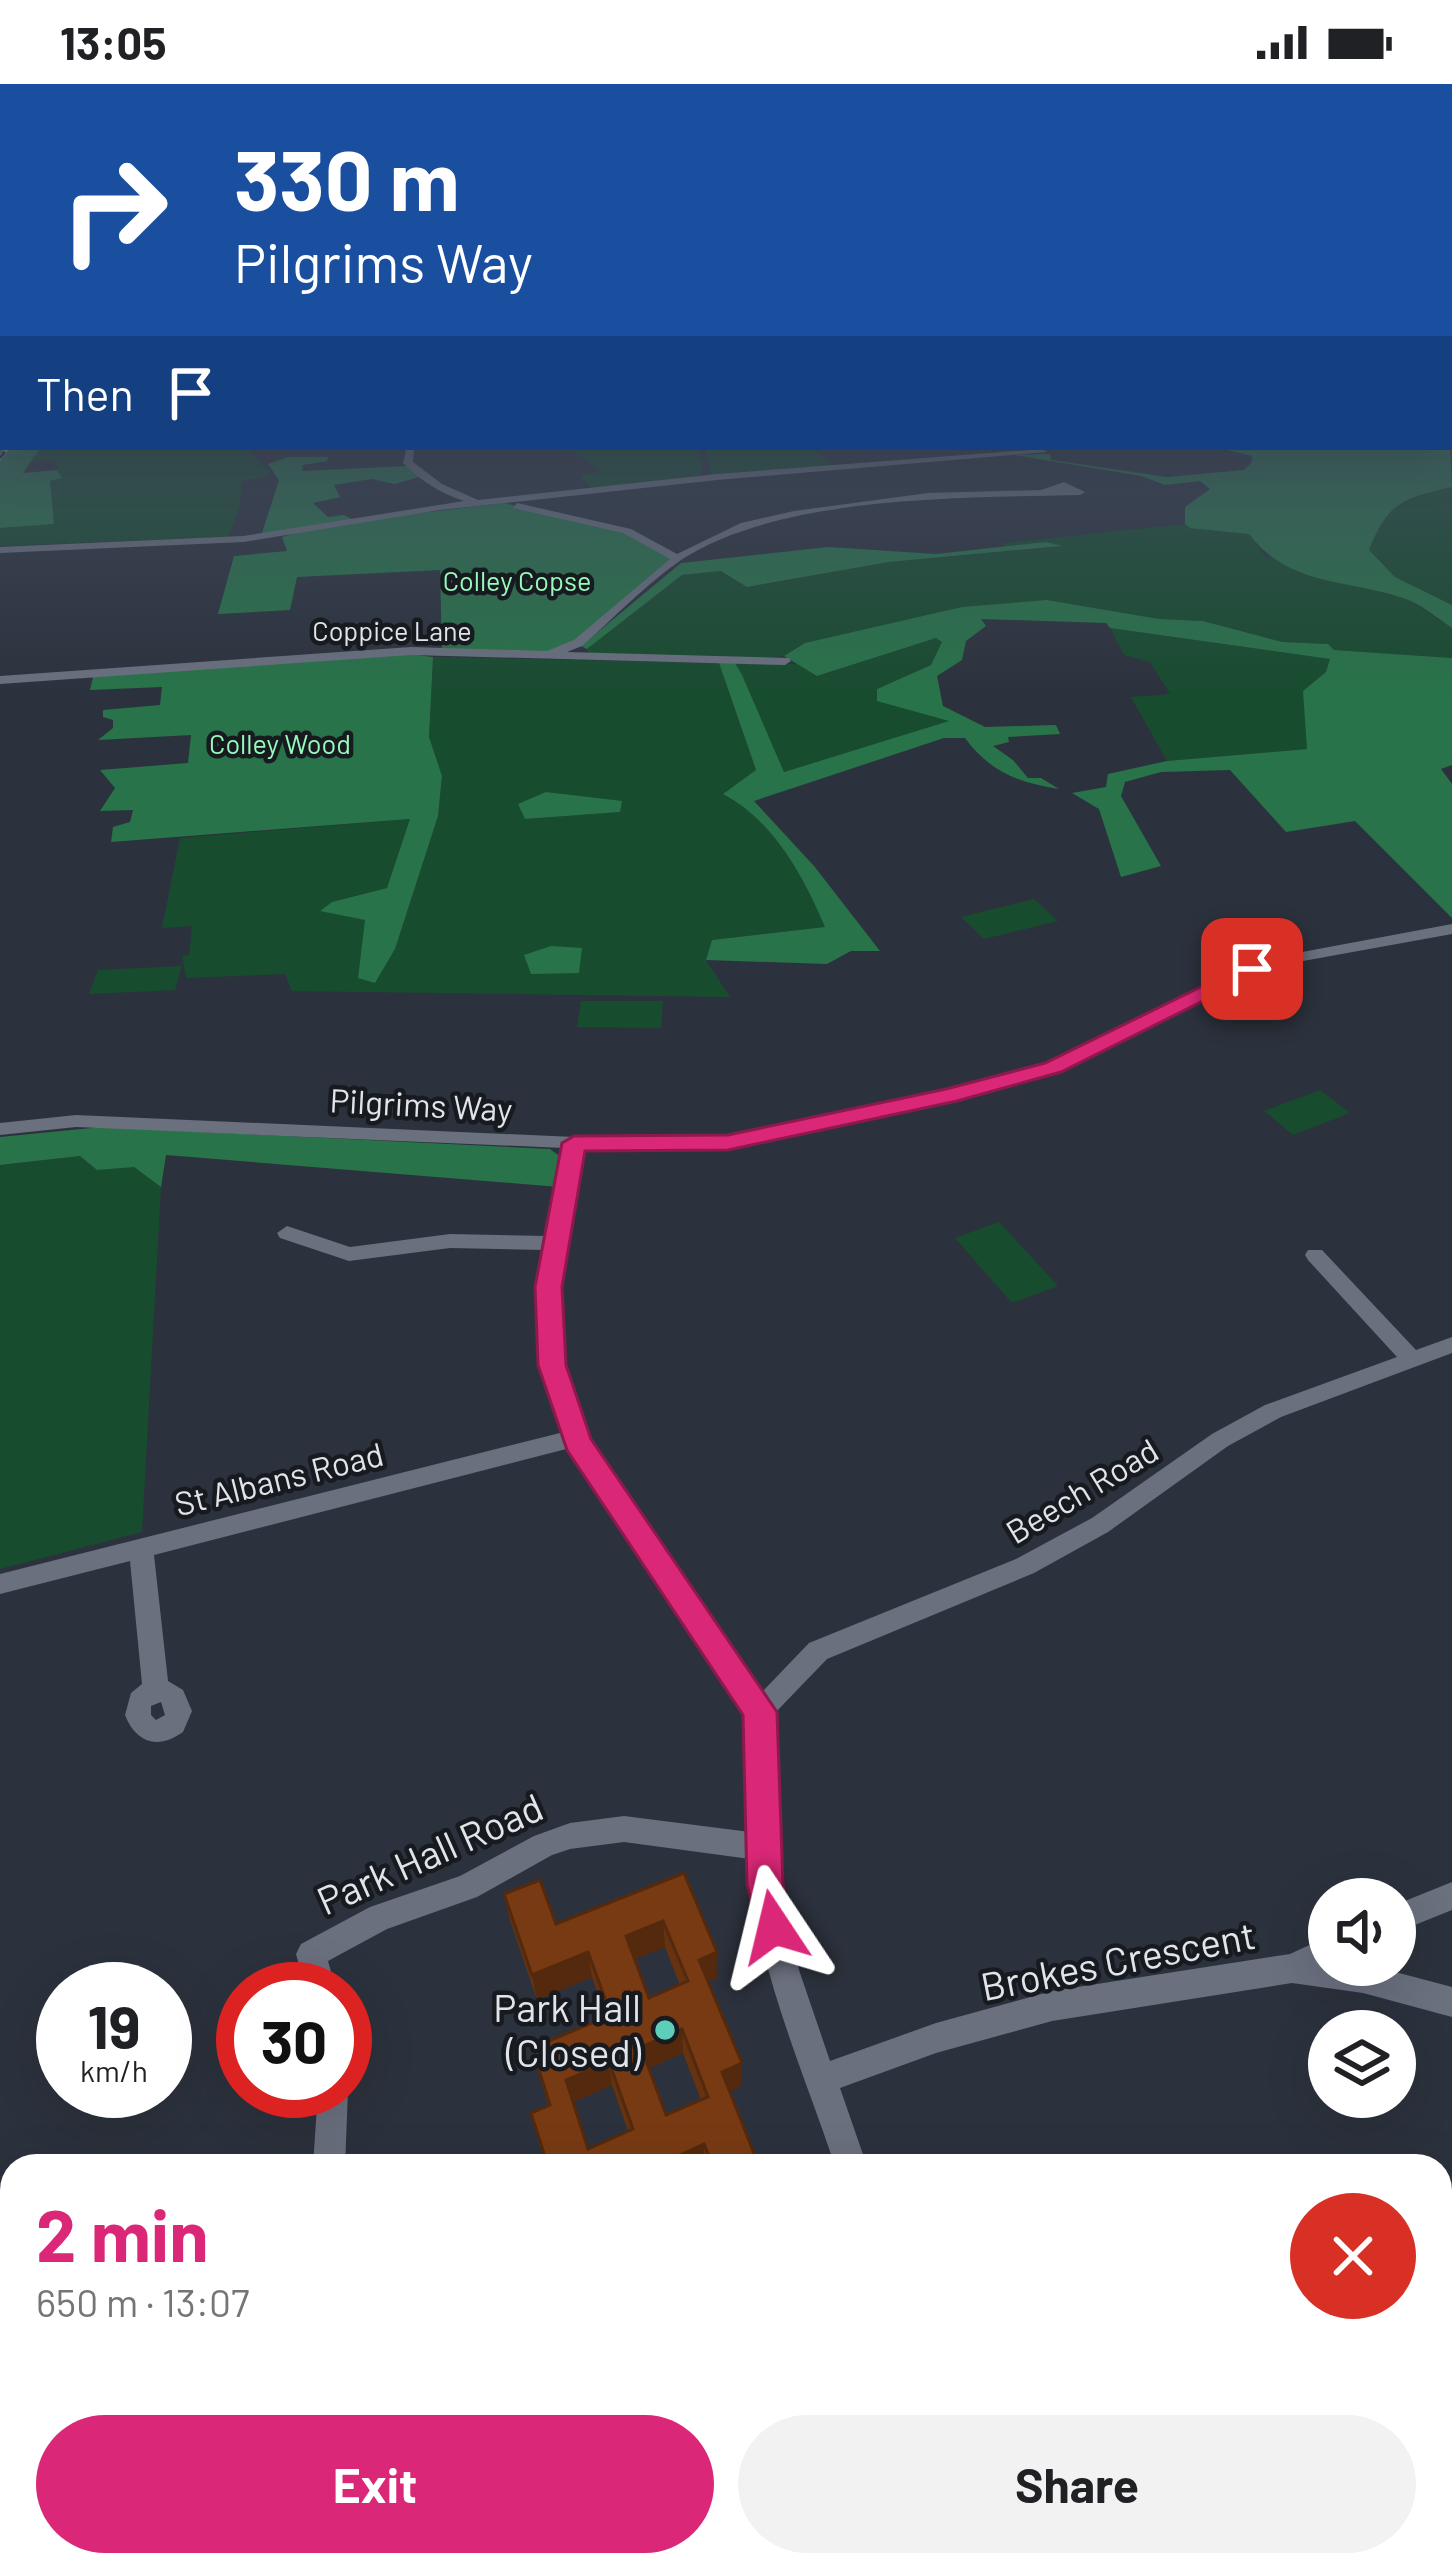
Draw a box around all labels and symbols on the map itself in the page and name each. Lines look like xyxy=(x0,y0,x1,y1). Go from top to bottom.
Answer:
park label: Colley Copse xyxy=(443,564,591,596)
street label: Coppice Lane xyxy=(312,614,472,646)
park label: Colley Wood xyxy=(209,727,351,759)
pin xyxy=(1201,918,1303,1020)
street label: Pilgrims Way xyxy=(329,1079,513,1129)
street label: Beech Road xyxy=(998,1429,1165,1551)
street label: St Albans Road xyxy=(170,1433,387,1523)
street label: Park Hall Road xyxy=(309,1782,549,1923)
position arrow xyxy=(711,1864,837,1990)
street label: Brokes Crescent xyxy=(977,1910,1259,2009)
speed limit sign: 30 xyxy=(216,1962,372,2118)
place label: Park Hall (Closed) xyxy=(493,1983,642,2075)
marker: Park Hall (Closed) xyxy=(652,2017,678,2043)

